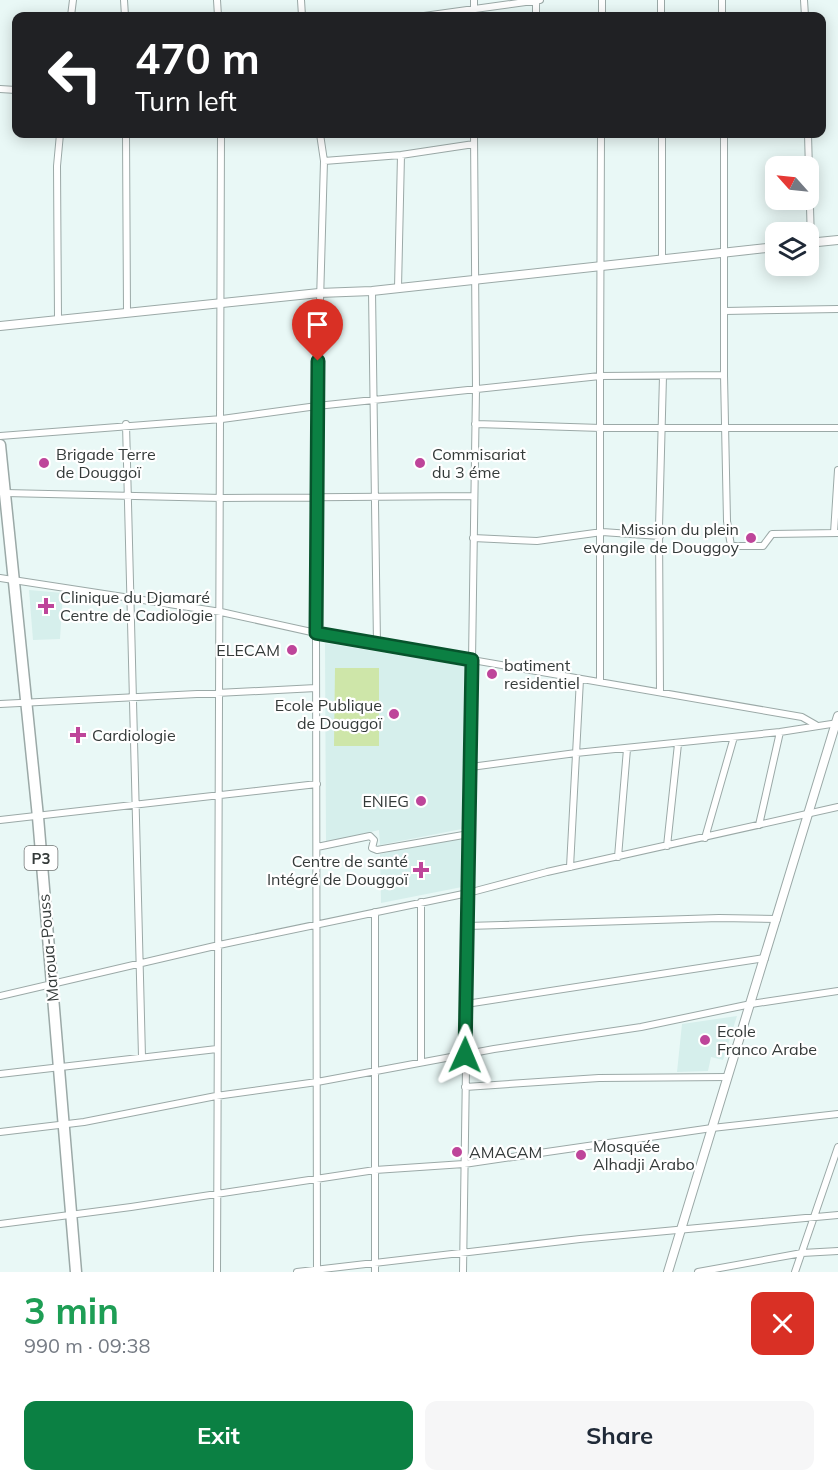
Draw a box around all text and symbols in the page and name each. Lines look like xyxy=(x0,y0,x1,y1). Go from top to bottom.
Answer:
text: 470 m xyxy=(135,32,260,85)
icon: left xyxy=(36,36,114,114)
text: Turn left xyxy=(135,84,237,118)
north arrow xyxy=(765,156,819,210)
map controls xyxy=(765,156,819,276)
button: layers xyxy=(765,222,819,276)
pin xyxy=(292,299,343,361)
icon: arrive xyxy=(301,308,334,341)
place label: Brigade Terre de Douggoï xyxy=(56,444,156,482)
place label: Commisariat du 3 éme xyxy=(432,444,526,482)
marker: Brigade Terre de Douggoï xyxy=(37,456,51,470)
marker: Commisariat du 3 éme xyxy=(413,456,427,470)
place label: Mission du plein evangile de Douggoy xyxy=(583,519,740,557)
marker: Mission du plein evangile de Douggoy xyxy=(744,531,758,545)
place label: Clinique du Djamaré Centre de Cadiologie xyxy=(60,587,213,625)
marker: Clinique du Djamaré Centre de Cadiologie xyxy=(37,597,55,615)
place label: ELECAM xyxy=(216,640,280,660)
marker: ELECAM xyxy=(285,643,299,657)
place label: batiment residentiel xyxy=(504,655,580,693)
marker: batiment residentiel xyxy=(485,667,499,681)
place label: Ecole Publique de Douggoï xyxy=(275,695,382,733)
marker: Ecole Publique de Douggoï xyxy=(387,707,401,721)
place label: Cardiologie xyxy=(92,725,176,745)
marker: Cardiologie xyxy=(69,726,87,744)
place label: ENIEG xyxy=(362,791,409,811)
marker: ENIEG xyxy=(414,794,428,808)
road number: P3 xyxy=(24,846,57,870)
place label: Centre de santé Intégré de Douggoï xyxy=(267,851,408,889)
marker: Centre de santé Intégré de Douggoï xyxy=(412,861,430,879)
street label: Maroua-Pouss xyxy=(33,893,63,1003)
place label: Ecole Franco Arabe xyxy=(717,1021,817,1059)
position arrow xyxy=(433,1023,497,1087)
marker: Ecole Franco Arabe xyxy=(698,1033,712,1047)
place label: Mosquée Alhadji Arabo xyxy=(593,1136,695,1174)
place label: AMACAM xyxy=(469,1142,542,1162)
marker: AMACAM xyxy=(450,1145,464,1159)
marker: Mosquée Alhadji Arabo xyxy=(574,1148,588,1162)
text: 3 min xyxy=(24,1288,119,1333)
button: close xyxy=(751,1292,814,1355)
text: 990 m · 09:38 xyxy=(24,1333,150,1358)
button: Exit xyxy=(24,1401,413,1470)
button: Share xyxy=(425,1401,814,1470)

